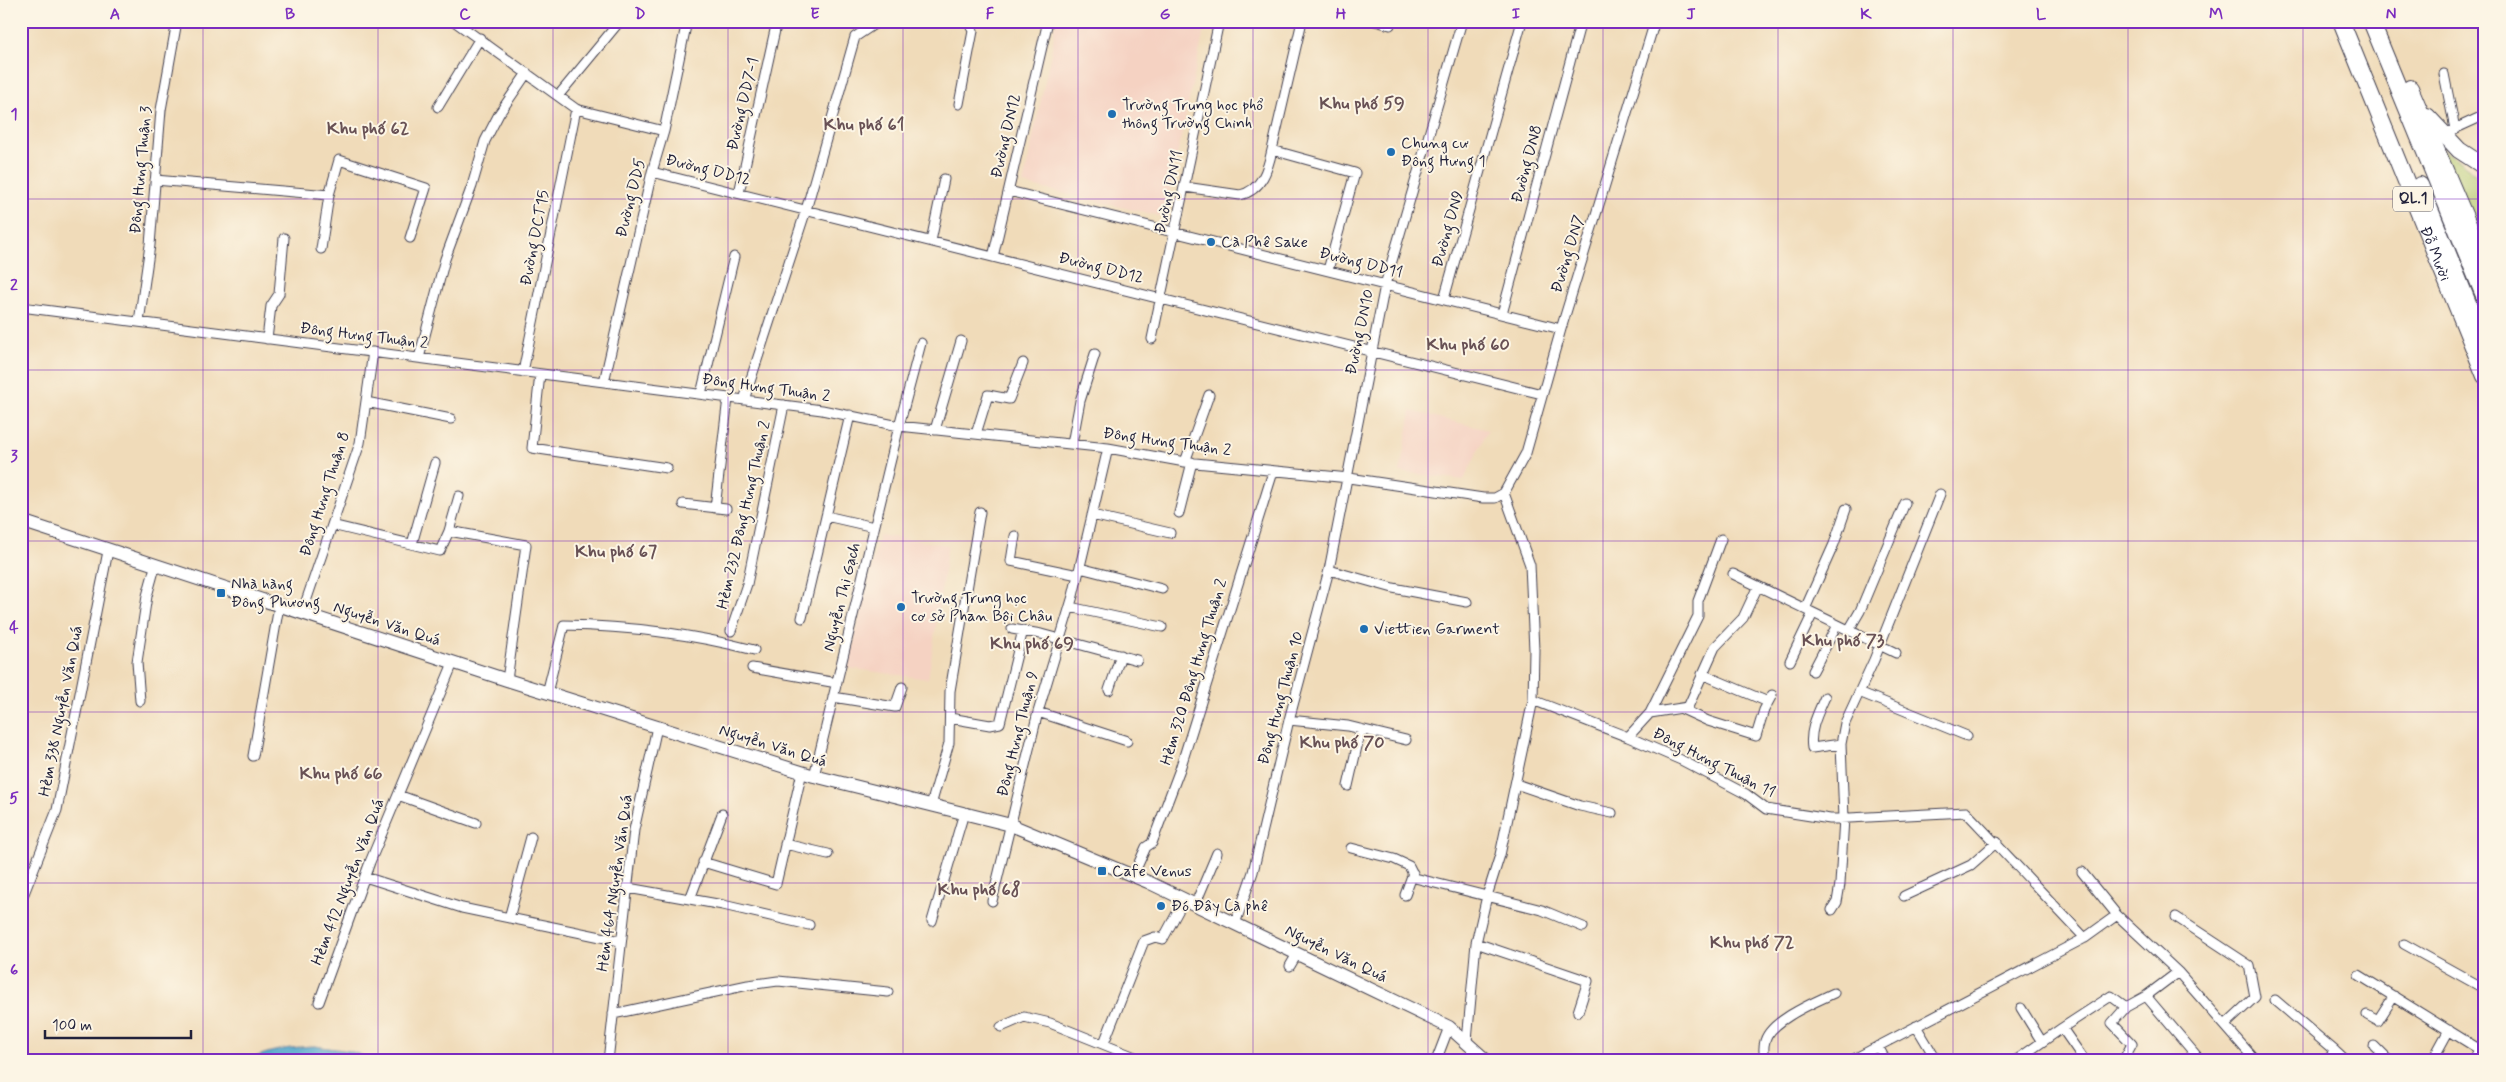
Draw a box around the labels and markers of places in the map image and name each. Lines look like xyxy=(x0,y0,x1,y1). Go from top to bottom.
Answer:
place label: Trường Trung học phổ thông Trường Chinh xyxy=(1122,95,1263,135)
marker: Trường Trung học phổ thông Trường Chinh xyxy=(1106,108,1118,120)
place label: Chung cư Đông Hưng 1 xyxy=(1401,133,1486,173)
marker: Chung cư Đông Hưng 1 xyxy=(1385,146,1397,158)
place label: Cà Phê Sake xyxy=(1221,232,1308,253)
marker: Cà Phê Sake xyxy=(1205,236,1217,248)
place label: Nhà hàng Đông Phương xyxy=(231,574,320,614)
marker: Nhà hàng Đông Phương xyxy=(215,587,227,599)
place label: Trường Trung học cơ sở Phan Bội Châu xyxy=(911,588,1052,627)
marker: Trường Trung học cơ sở Phan Bội Châu xyxy=(895,601,907,613)
place label: Viettien Garment xyxy=(1374,619,1500,640)
marker: Viettien Garment xyxy=(1358,623,1370,635)
place label: Cafe Venus xyxy=(1112,861,1192,882)
marker: Cafe Venus xyxy=(1096,865,1108,877)
place label: Đó Đây Cà phê xyxy=(1171,896,1268,917)
marker: Đó Đây Cà phê xyxy=(1155,900,1167,912)

